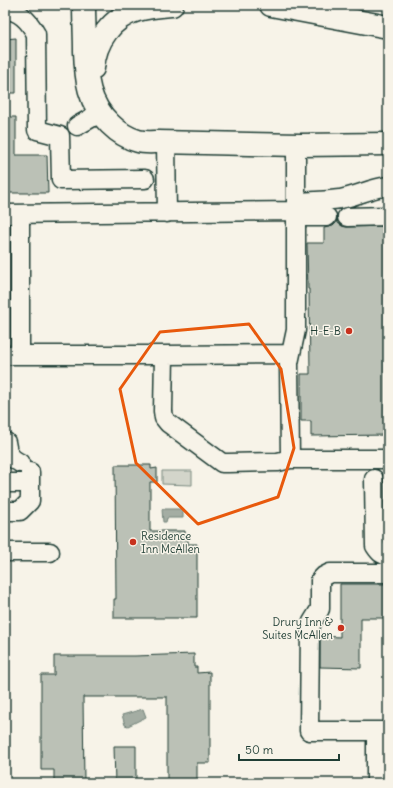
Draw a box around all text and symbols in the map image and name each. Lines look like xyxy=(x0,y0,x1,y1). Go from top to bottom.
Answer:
place label: H-E-B xyxy=(310,324,341,338)
marker: H-E-B xyxy=(344,326,354,336)
place label: Residence Inn McAllen xyxy=(141,529,200,556)
marker: Residence Inn McAllen xyxy=(128,537,138,547)
place label: Drury Inn & Suites McAllen xyxy=(262,615,334,642)
marker: Drury Inn & Suites McAllen xyxy=(336,623,346,633)
scale bar xyxy=(239,736,339,762)
text: 50 m xyxy=(245,742,274,757)

